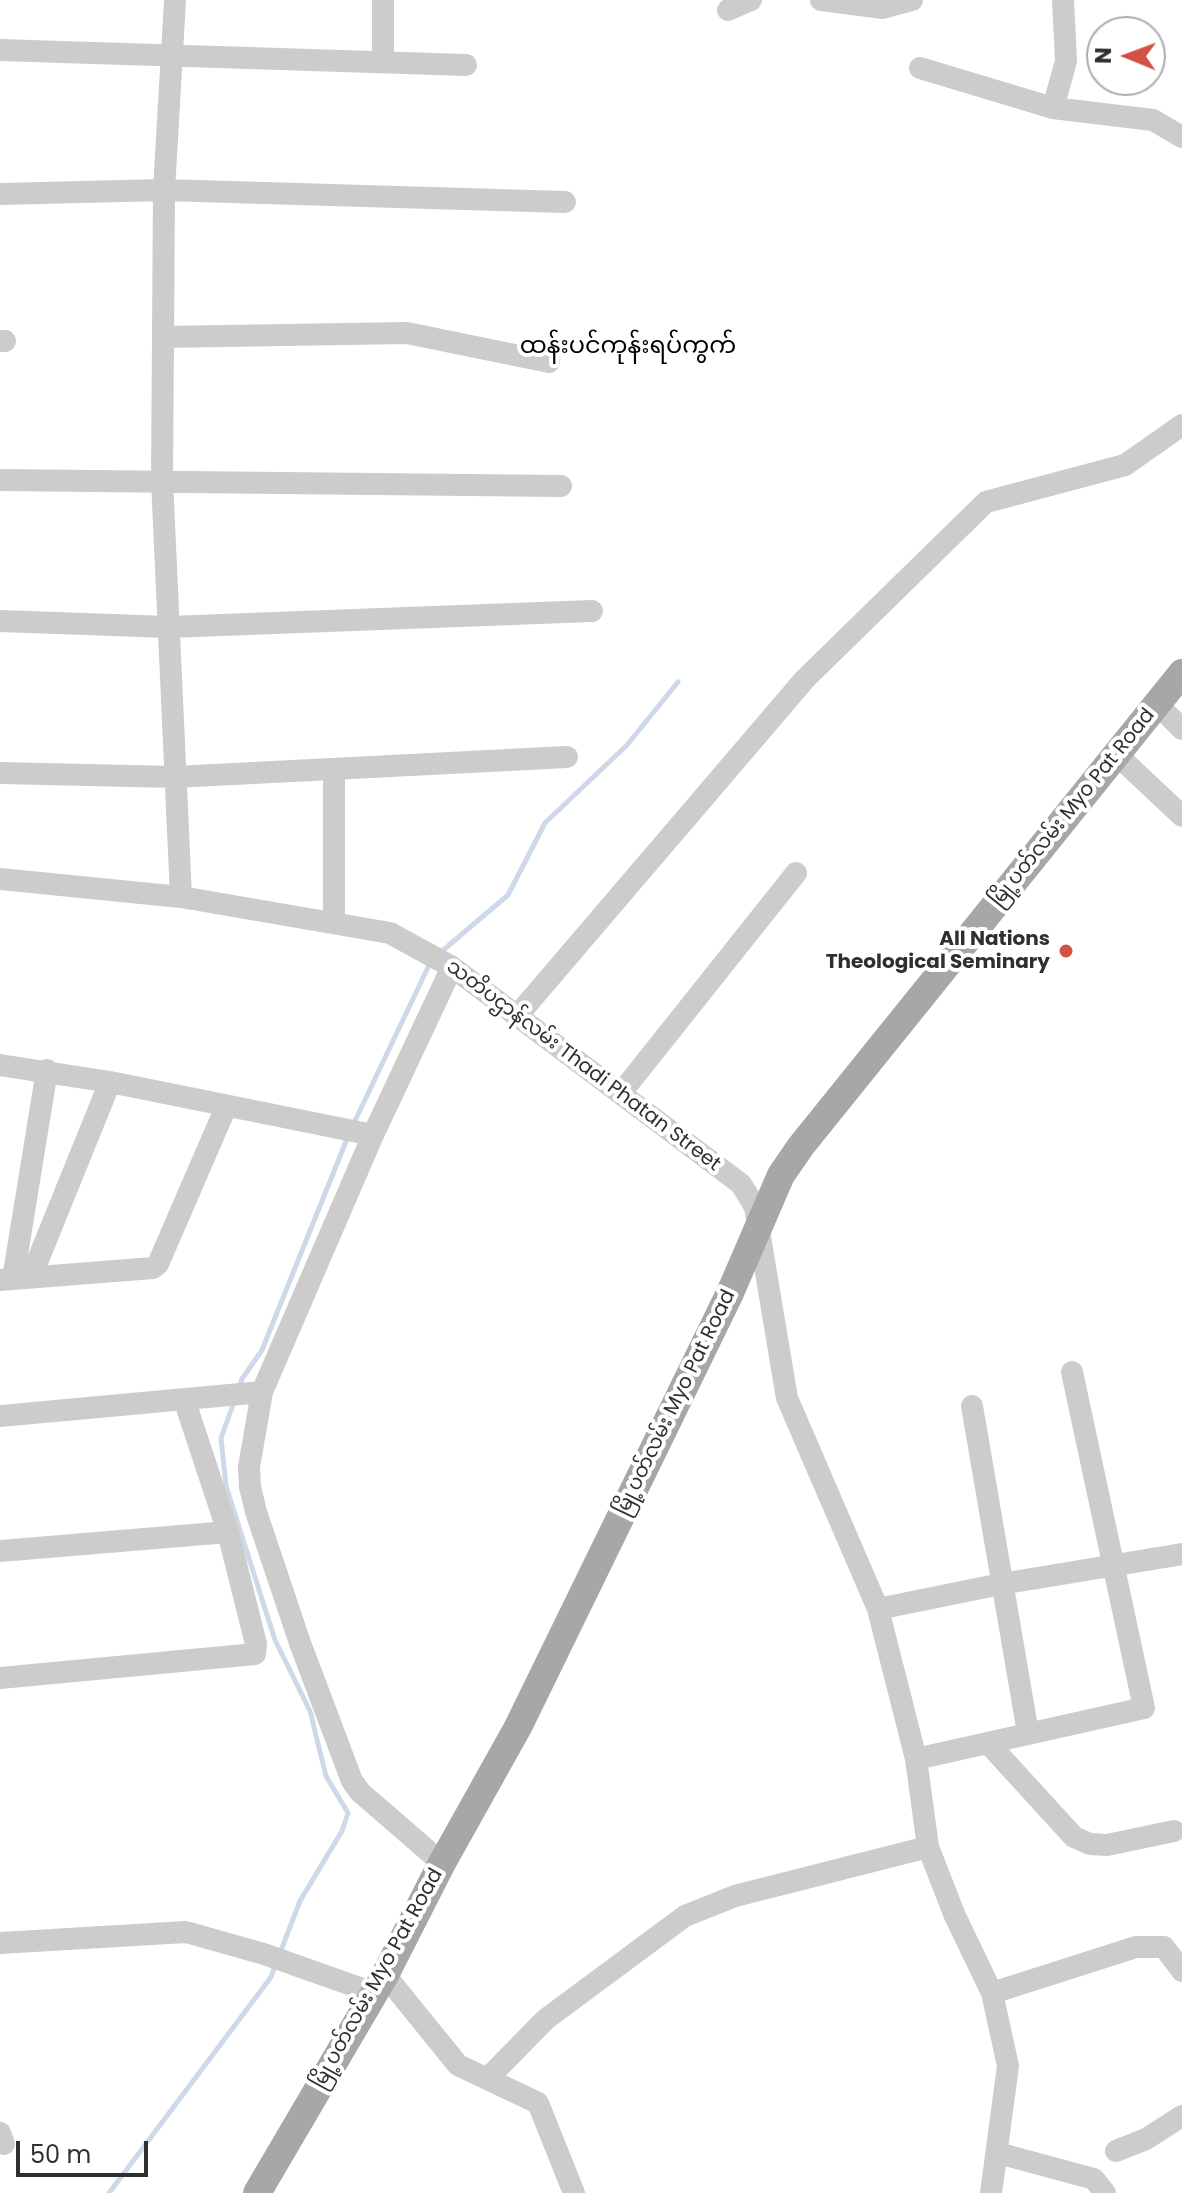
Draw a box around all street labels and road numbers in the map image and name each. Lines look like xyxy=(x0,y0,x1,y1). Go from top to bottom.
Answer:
street label: မြို့ပတ်လမ်း Myo Pat Road xyxy=(986,704,1160,912)
street label: သတိပဌာန်လမ်း Thadi Phatan Street xyxy=(441,955,725,1177)
street label: မြို့ပတ်လမ်း Myo Pat Road xyxy=(611,1286,741,1520)
street label: မြို့ပတ်လမ်း Myo Pat Road xyxy=(307,1865,449,2093)

